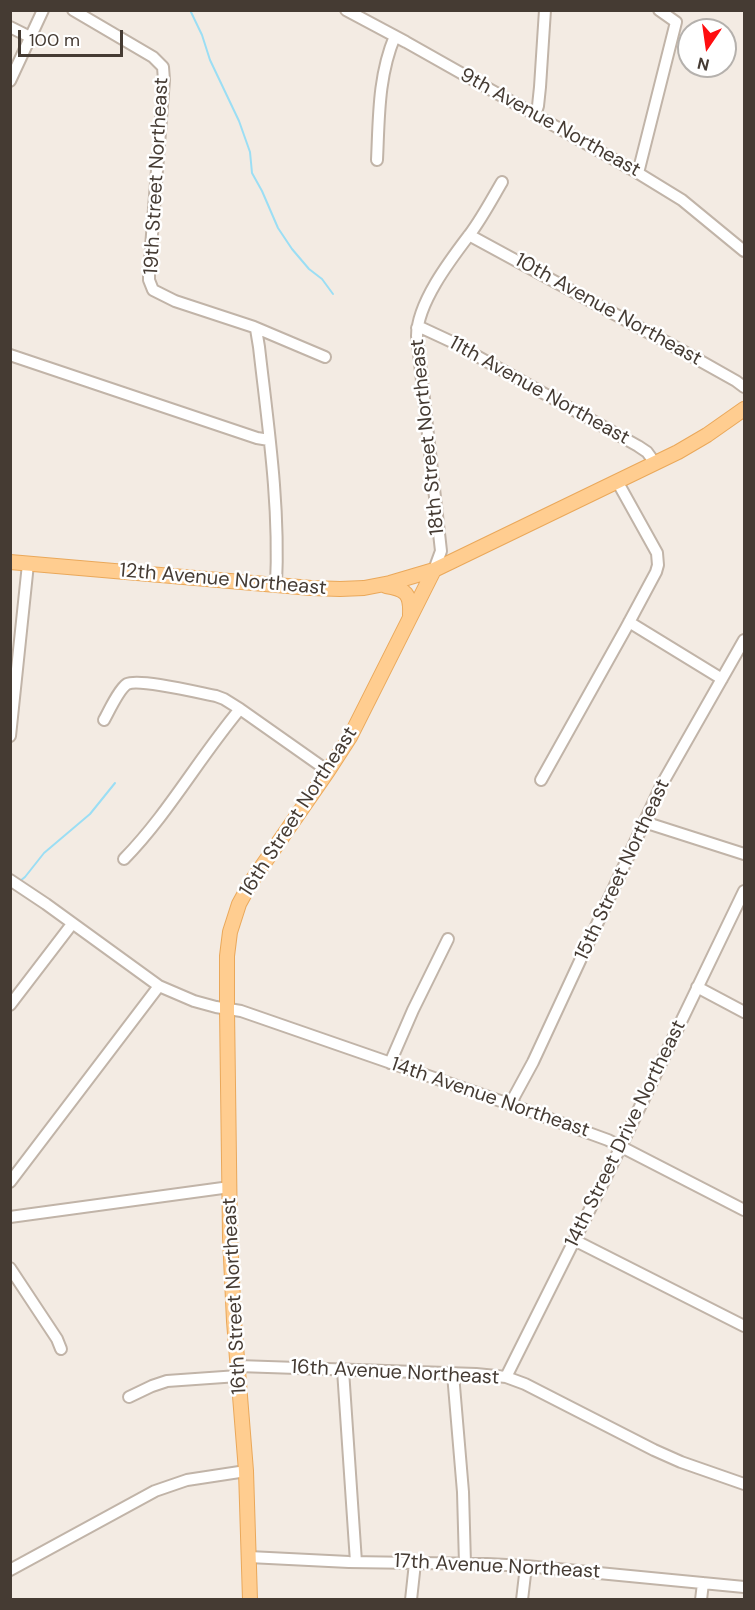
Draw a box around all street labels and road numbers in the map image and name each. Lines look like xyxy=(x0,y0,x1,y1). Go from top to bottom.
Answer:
street label: 9th Avenue Northeast xyxy=(456,63,644,183)
street label: 19th Street Northeast xyxy=(140,77,174,275)
street label: 10th Avenue Northeast xyxy=(510,249,706,371)
street label: 11th Avenue Northeast xyxy=(445,331,633,451)
street label: 18th Street Northeast xyxy=(406,338,450,536)
street label: 12th Avenue Northeast xyxy=(118,559,328,601)
street label: 16th Street Northeast xyxy=(235,723,363,901)
street label: 15th Street Northeast xyxy=(570,776,676,964)
street label: 14th Street Drive Northeast xyxy=(560,1016,692,1252)
street label: 14th Avenue Northeast xyxy=(388,1053,592,1143)
street label: 16th Street Northeast xyxy=(218,1197,252,1395)
street label: 16th Avenue Northeast xyxy=(290,1356,500,1390)
street label: 17th Avenue Northeast xyxy=(393,1550,601,1584)

